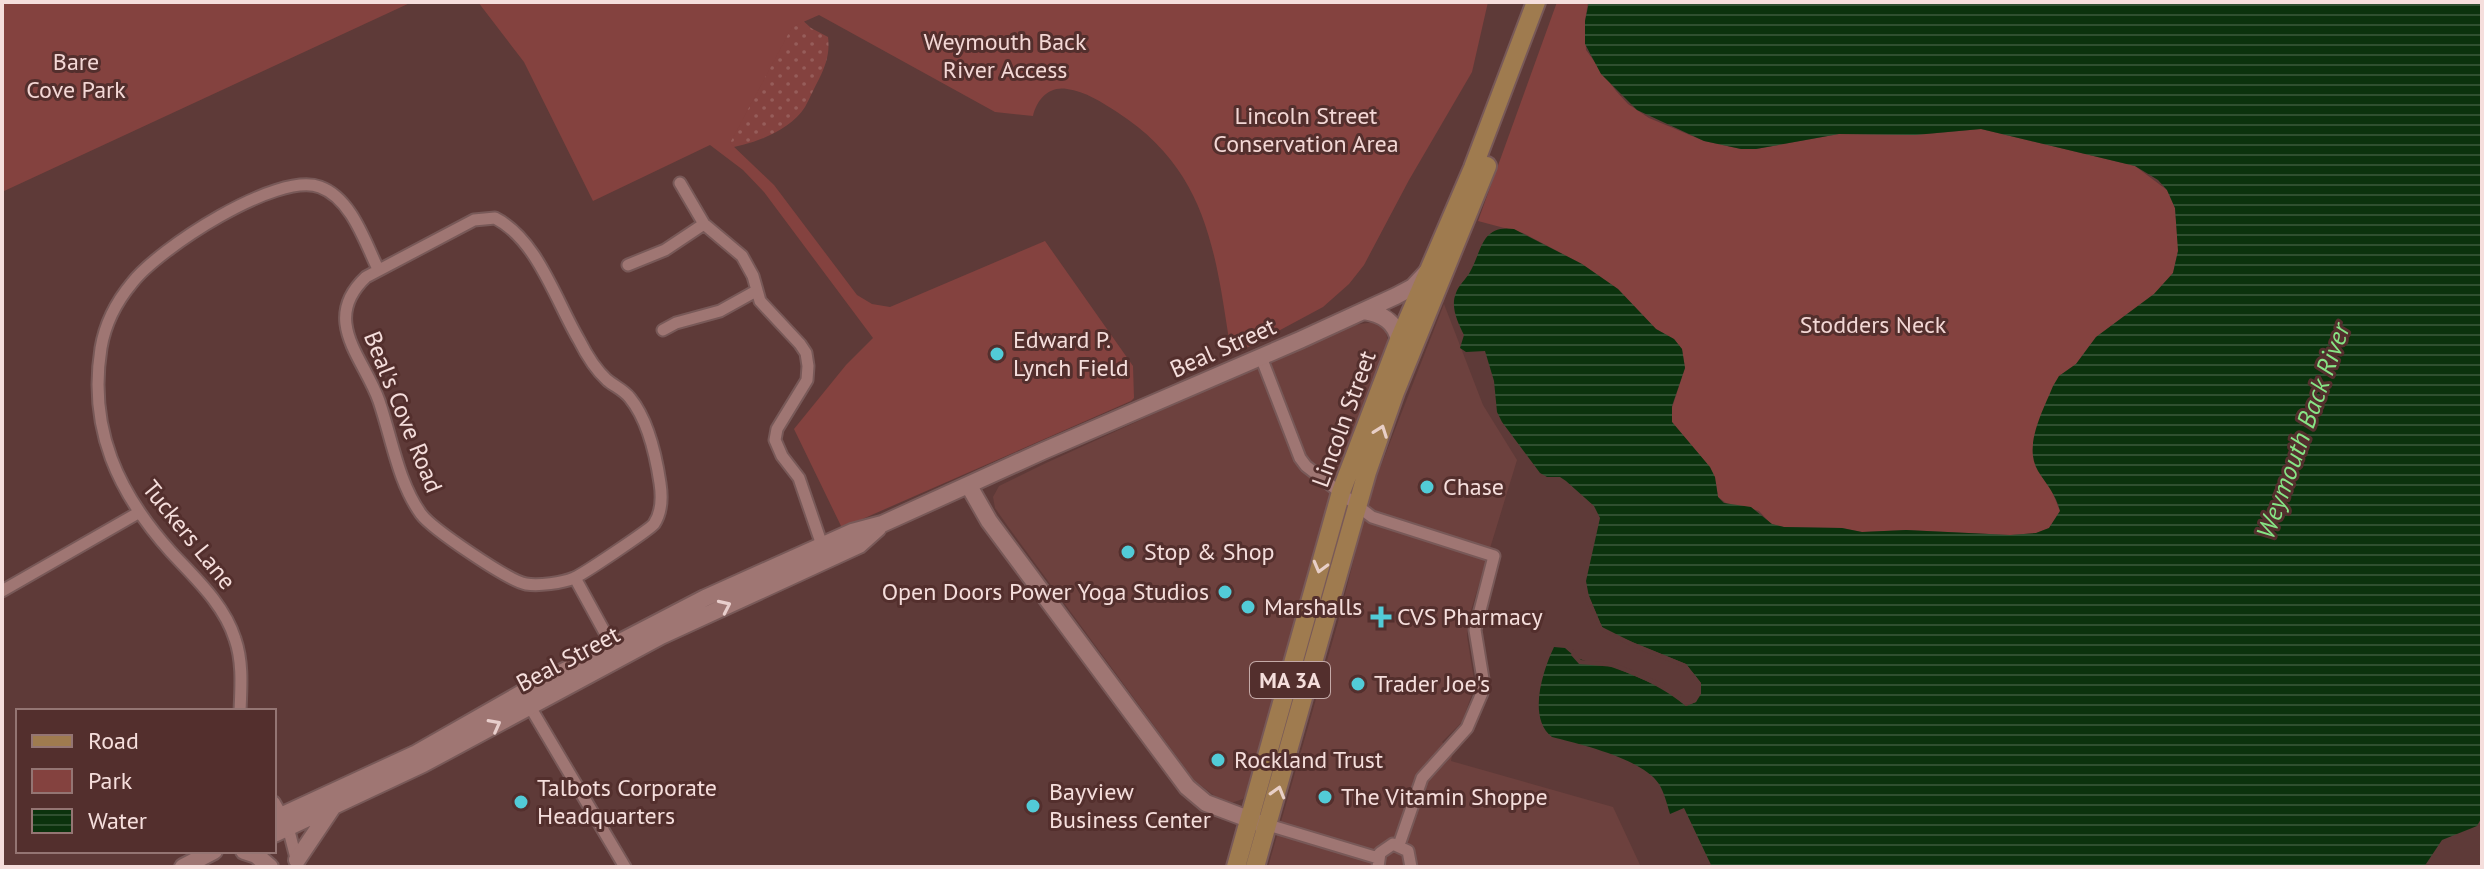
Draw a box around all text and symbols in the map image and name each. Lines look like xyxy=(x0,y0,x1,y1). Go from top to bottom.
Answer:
park label: Weymouth Back River Access xyxy=(924,26,1087,85)
park label: Bare Cove Park xyxy=(26,46,126,105)
park label: Lincoln Street Conservation Area xyxy=(1213,100,1399,159)
park label: Stodders Neck xyxy=(1800,309,1947,340)
street label: Beal Street xyxy=(1165,310,1281,385)
water label: Weymouth Back River xyxy=(2248,317,2357,543)
place label: Edward P. Lynch Field xyxy=(1013,324,1129,383)
street label: Beal's Cove Road xyxy=(357,326,450,497)
marker: Edward P. Lynch Field xyxy=(988,345,1006,363)
street label: Lincoln Street xyxy=(1305,346,1383,491)
one-way arrow xyxy=(1371,425,1388,439)
place label: Chase xyxy=(1443,471,1504,502)
street label: Tuckers Lane xyxy=(136,474,243,596)
marker: Chase xyxy=(1418,478,1436,496)
place label: Stop & Shop xyxy=(1144,536,1275,567)
marker: Stop & Shop xyxy=(1119,543,1137,561)
one-way arrow xyxy=(1313,560,1329,574)
place label: Open Doors Power Yoga Studios xyxy=(882,576,1209,607)
marker: Open Doors Power Yoga Studios xyxy=(1216,583,1234,601)
place label: Marshalls xyxy=(1264,591,1362,622)
marker: Marshalls xyxy=(1239,598,1257,616)
one-way arrow xyxy=(717,599,732,615)
place label: CVS Pharmacy xyxy=(1397,601,1543,632)
marker: CVS Pharmacy xyxy=(1372,608,1390,626)
street label: Beal Street xyxy=(511,618,625,699)
road number: MA 3A xyxy=(1250,662,1330,698)
place label: Trader Joe's xyxy=(1374,668,1490,699)
marker: Trader Joe's xyxy=(1349,675,1367,693)
legend xyxy=(16,709,276,853)
one-way arrow xyxy=(486,720,501,735)
text: Road xyxy=(88,725,139,756)
place label: Rockland Trust xyxy=(1234,744,1383,775)
marker: Rockland Trust xyxy=(1209,751,1227,769)
text: Park xyxy=(88,765,133,796)
place label: Talbots Corporate Headquarters xyxy=(537,772,717,831)
place label: Bayview Business Center xyxy=(1049,776,1211,835)
place label: The Vitamin Shoppe xyxy=(1341,781,1548,812)
one-way arrow xyxy=(1269,786,1285,800)
marker: The Vitamin Shoppe xyxy=(1316,788,1334,806)
marker: Talbots Corporate Headquarters xyxy=(512,793,530,811)
marker: Bayview Business Center xyxy=(1024,797,1042,815)
text: Water xyxy=(88,805,147,836)

